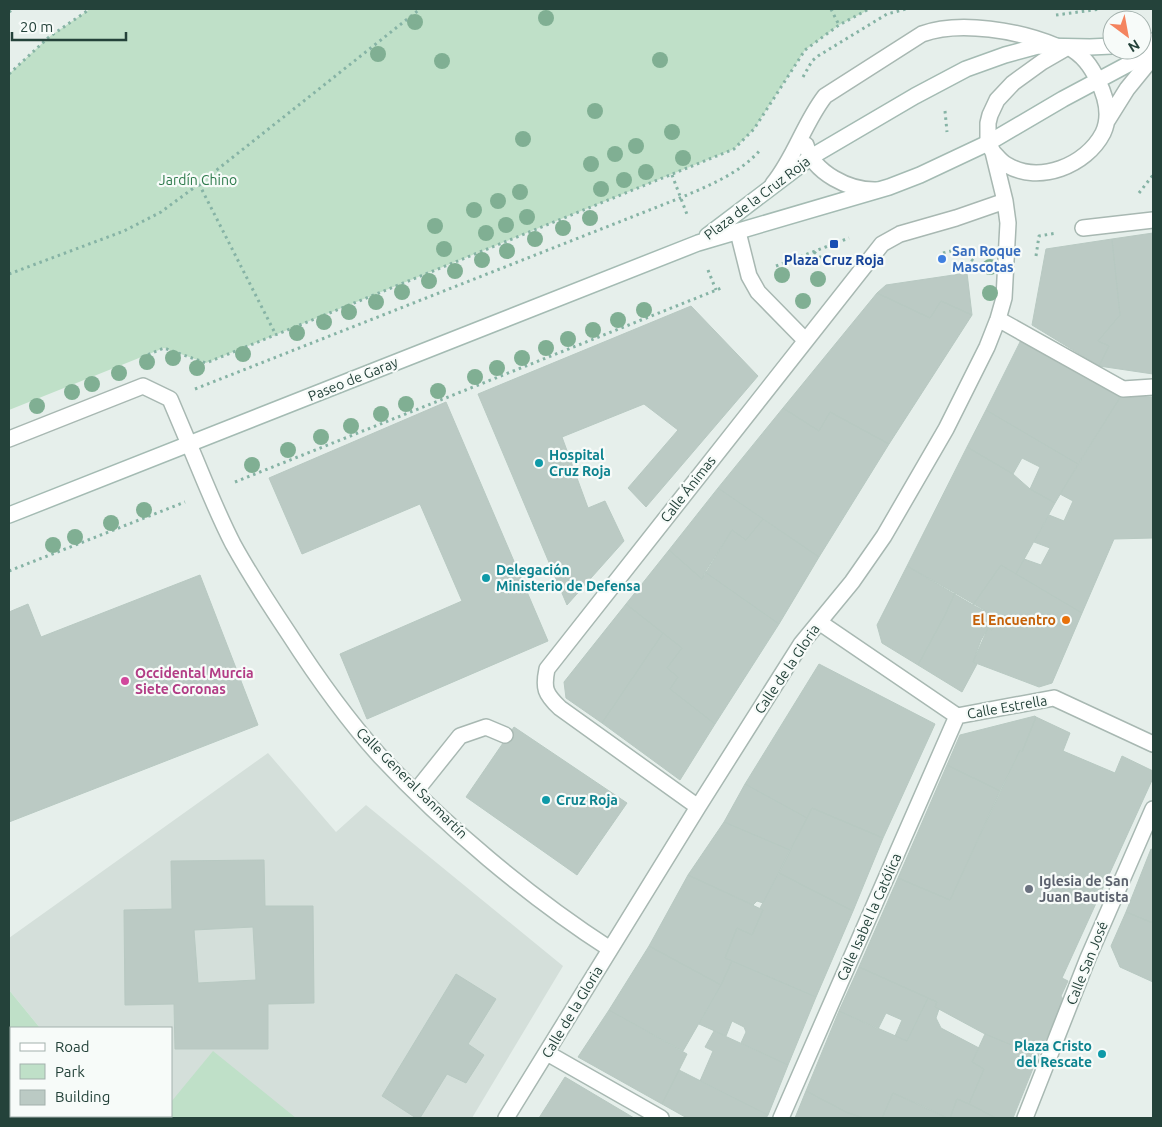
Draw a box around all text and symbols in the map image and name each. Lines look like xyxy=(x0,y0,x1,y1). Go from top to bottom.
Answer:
scale bar xyxy=(12,10,126,42)
north arrow xyxy=(1102,10,1152,60)
text: 20 m xyxy=(20,18,53,35)
text: N xyxy=(1125,36,1143,56)
street label: Plaza de la Cruz Roja xyxy=(701,153,813,243)
park label: Jardín Chino xyxy=(159,172,237,188)
marker: Plaza Cruz Roja xyxy=(828,238,840,250)
place label: San Roque Mascotas xyxy=(952,243,1021,275)
place label: Plaza Cruz Roja xyxy=(784,252,884,268)
marker: San Roque Mascotas xyxy=(936,253,948,265)
street label: Paseo de Garay xyxy=(306,354,400,404)
place label: Hospital Cruz Roja xyxy=(549,447,611,479)
street label: Calle Ánimas xyxy=(656,452,719,525)
marker: Hospital Cruz Roja xyxy=(533,457,545,469)
place label: Delegación Ministerio de Defensa xyxy=(496,562,641,594)
marker: Delegación Ministerio de Defensa xyxy=(480,572,492,584)
place label: El Encuentro xyxy=(972,612,1056,628)
marker: El Encuentro xyxy=(1060,614,1072,626)
street label: Calle de la Gloria xyxy=(751,621,823,717)
place label: Occidental Murcia Siete Coronas xyxy=(135,665,254,697)
marker: Occidental Murcia Siete Coronas xyxy=(119,675,131,687)
street label: Calle Estrella xyxy=(966,692,1048,722)
street label: Calle General Sanmartín xyxy=(353,724,471,842)
place label: Cruz Roja xyxy=(556,792,618,808)
marker: Cruz Roja xyxy=(540,794,552,806)
street label: Calle Isabel la Católica xyxy=(834,851,904,983)
place label: Iglesia de San Juan Bautista xyxy=(1039,873,1129,905)
marker: Iglesia de San Juan Bautista xyxy=(1023,883,1035,895)
street label: Calle San José xyxy=(1063,919,1111,1007)
street label: Calle de la Gloria xyxy=(538,963,606,1061)
legend xyxy=(10,1027,172,1117)
text: Road xyxy=(55,1038,90,1055)
place label: Plaza Cristo del Rescate xyxy=(1014,1038,1092,1070)
marker: Plaza Cristo del Rescate xyxy=(1096,1048,1108,1060)
text: Park xyxy=(55,1063,85,1080)
text: Building xyxy=(55,1088,110,1105)

